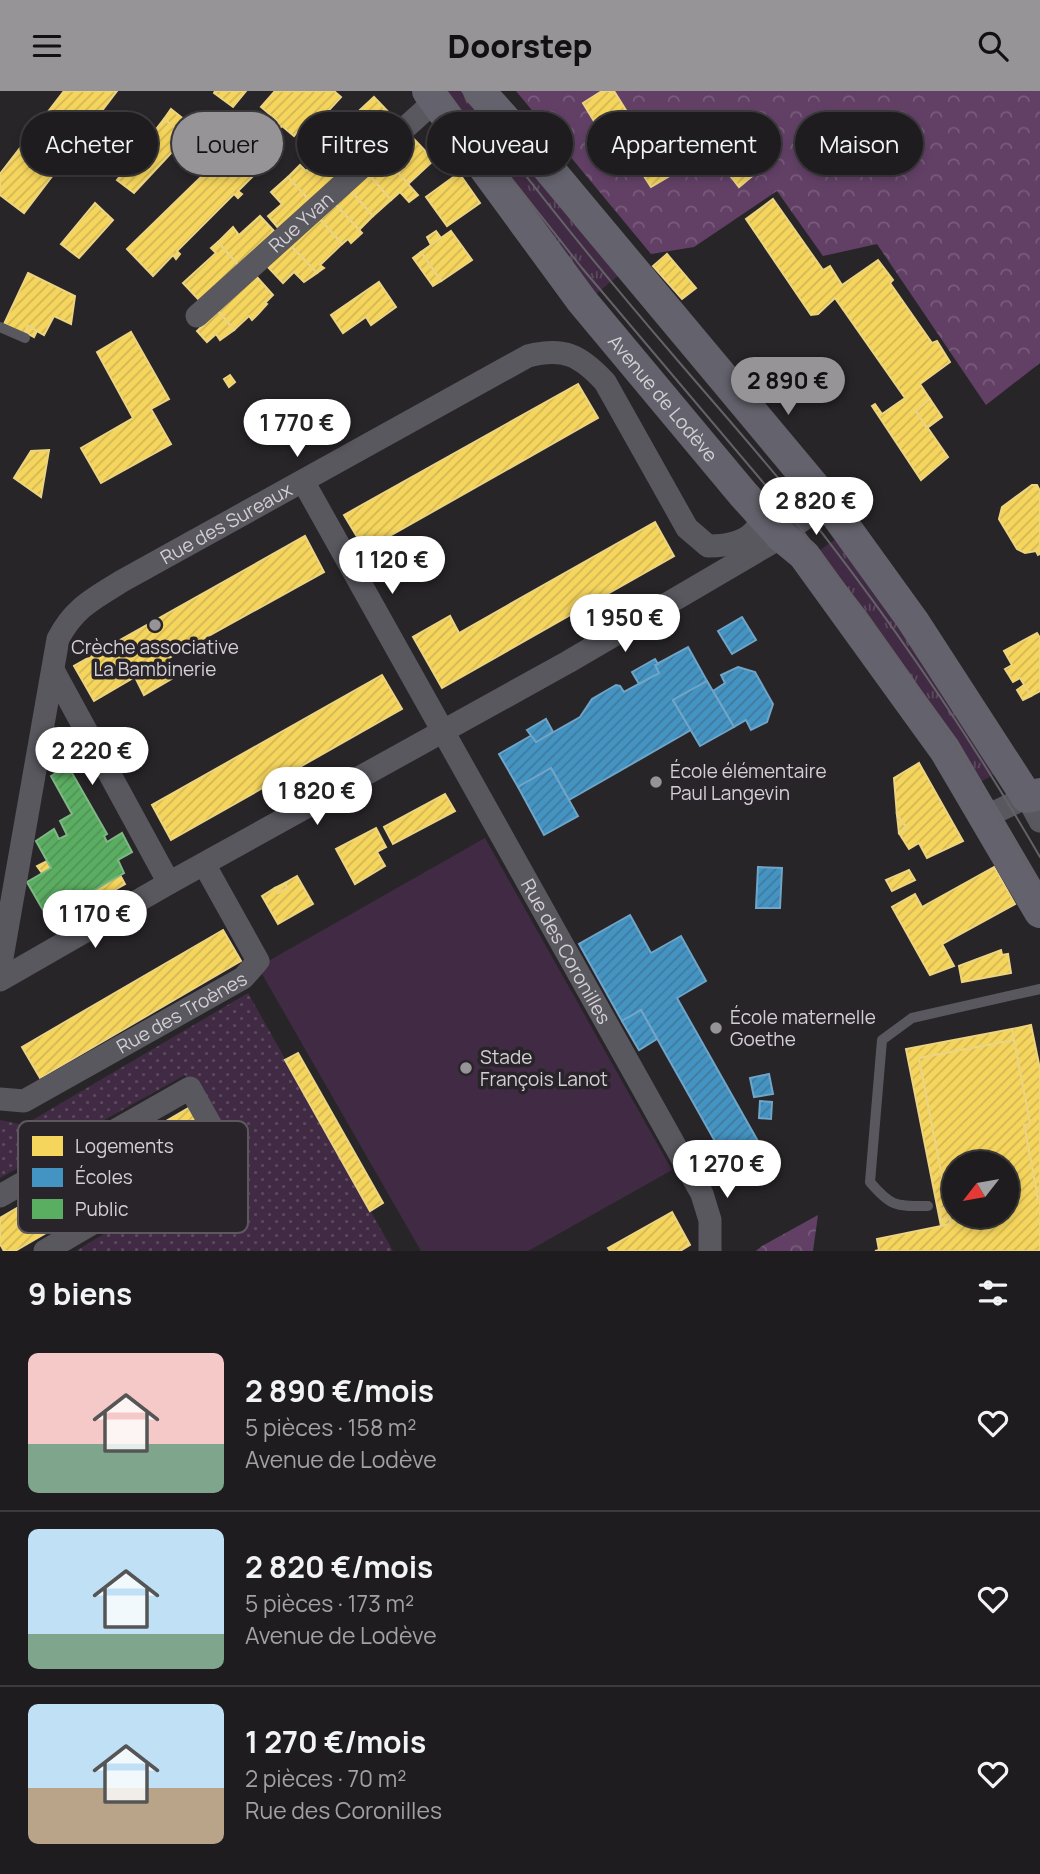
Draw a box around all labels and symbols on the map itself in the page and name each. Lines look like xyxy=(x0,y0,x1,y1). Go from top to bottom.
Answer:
street label: Rue Yvan xyxy=(263,186,339,258)
street label: Avenue de Lodève xyxy=(602,329,724,467)
pin: 2 890 € xyxy=(723,357,853,417)
pin: 1 770 € xyxy=(232,399,362,459)
street label: Rue des Sureaux xyxy=(156,476,297,570)
pin: 2 820 € xyxy=(751,477,881,537)
pin: 1 120 € xyxy=(327,537,457,596)
pin: 1 950 € xyxy=(560,595,690,654)
marker: Crèche associative La Bambinerie xyxy=(147,617,163,633)
place label: Crèche associative La Bambinerie xyxy=(71,634,239,682)
pin: 2 220 € xyxy=(27,727,157,787)
place label: École élémentaire Paul Langevin xyxy=(670,758,827,806)
pin: 1 820 € xyxy=(252,767,382,827)
marker: École élémentaire Paul Langevin xyxy=(648,774,664,790)
street label: Rue des Coronilles xyxy=(515,874,617,1029)
pin: 1 170 € xyxy=(30,891,160,950)
street label: Rue des Troènes xyxy=(112,965,252,1059)
place label: École maternelle Goethe xyxy=(730,1004,876,1052)
marker: École maternelle Goethe xyxy=(708,1020,724,1036)
place label: Stade François Lanot xyxy=(480,1044,608,1092)
marker: Stade François Lanot xyxy=(458,1060,474,1076)
legend xyxy=(18,1121,248,1233)
text: Logements xyxy=(75,1133,174,1159)
pin: 1 270 € xyxy=(662,1141,792,1200)
north arrow xyxy=(942,1151,1018,1229)
text: Écoles xyxy=(75,1164,133,1190)
text: Public xyxy=(75,1196,128,1222)

